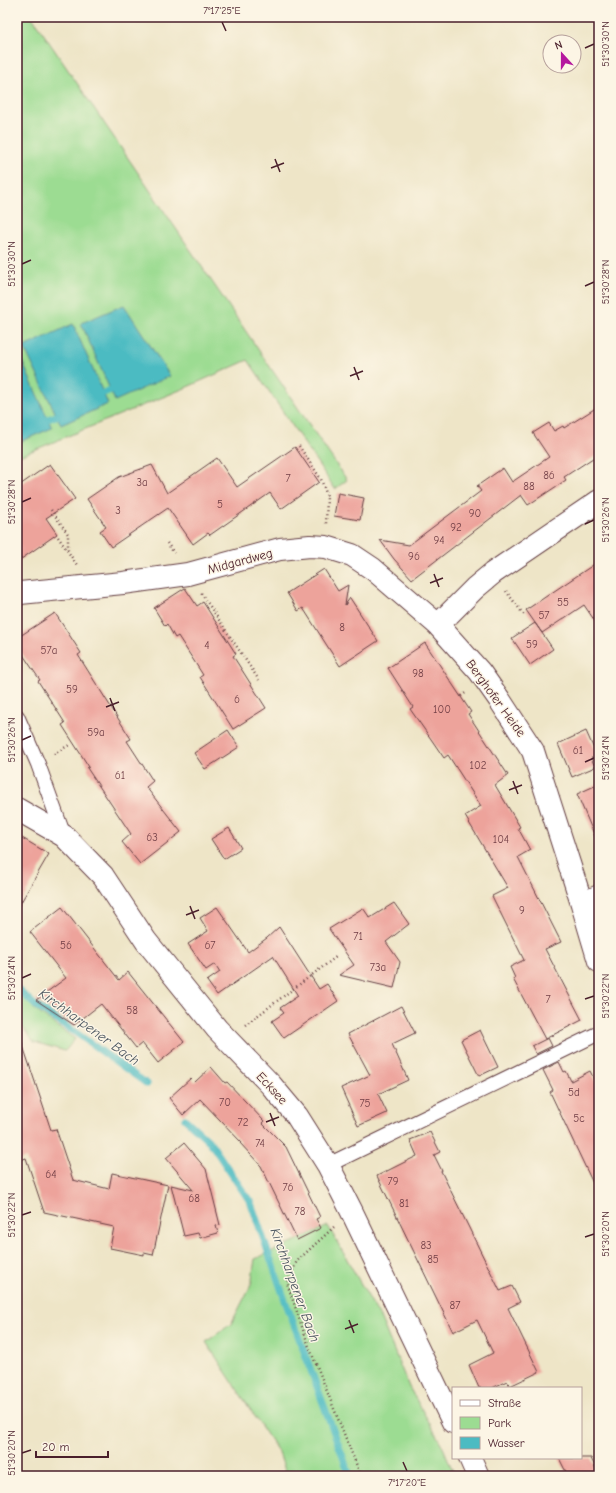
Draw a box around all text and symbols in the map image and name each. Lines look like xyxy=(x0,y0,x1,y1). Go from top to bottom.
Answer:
text: 7°17'25"E xyxy=(203,5,241,17)
text: 51°30'30"N xyxy=(600,21,612,67)
north arrow xyxy=(542,34,582,74)
text: N xyxy=(553,38,564,52)
text: 51°30'30"N xyxy=(6,241,18,287)
text: 51°30'28"N xyxy=(600,260,612,304)
house number: 86 xyxy=(543,469,555,482)
house number: 7 xyxy=(285,472,291,485)
house number: 3a xyxy=(136,476,148,489)
text: 51°30'28"N xyxy=(6,480,18,524)
house number: 88 xyxy=(523,480,535,493)
house number: 5 xyxy=(217,498,223,511)
text: 51°30'26"N xyxy=(600,498,612,542)
house number: 3 xyxy=(115,504,121,517)
house number: 90 xyxy=(469,507,481,520)
house number: 92 xyxy=(450,521,462,534)
house number: 94 xyxy=(433,534,445,547)
street label: Midgardweg xyxy=(206,545,274,577)
house number: 96 xyxy=(408,550,420,563)
house number: 55 xyxy=(557,596,569,609)
house number: 57 xyxy=(538,609,550,622)
house number: 8 xyxy=(339,621,345,634)
house number: 59 xyxy=(526,638,538,651)
house number: 4 xyxy=(204,639,210,652)
house number: 57a xyxy=(41,644,57,657)
street label: Berghofer Heide xyxy=(463,656,529,740)
house number: 98 xyxy=(412,667,424,680)
house number: 59 xyxy=(66,683,78,696)
house number: 6 xyxy=(234,693,240,706)
house number: 100 xyxy=(433,703,451,716)
text: 51°30'26"N xyxy=(6,718,18,762)
house number: 59a xyxy=(87,726,105,739)
text: 51°30'24"N xyxy=(600,736,612,780)
house number: 61 xyxy=(573,744,583,757)
house number: 102 xyxy=(470,759,487,772)
house number: 61 xyxy=(115,769,125,782)
house number: 63 xyxy=(146,831,158,844)
house number: 104 xyxy=(493,833,509,846)
house number: 9 xyxy=(519,904,525,917)
house number: 71 xyxy=(353,930,363,943)
house number: 56 xyxy=(60,939,72,952)
house number: 67 xyxy=(204,939,216,952)
text: 51°30'24"N xyxy=(6,956,18,1000)
house number: 73a xyxy=(370,961,386,974)
text: 51°30'22"N xyxy=(600,974,612,1018)
water label: Kirchharpener Bach xyxy=(35,985,143,1069)
house number: 7 xyxy=(545,993,551,1006)
house number: 58 xyxy=(126,1004,138,1017)
street label: Ecksee xyxy=(253,1069,291,1108)
house number: 5d xyxy=(568,1086,580,1099)
house number: 70 xyxy=(219,1096,231,1109)
house number: 75 xyxy=(359,1097,371,1110)
house number: 5c xyxy=(573,1112,585,1125)
house number: 72 xyxy=(238,1116,249,1129)
house number: 74 xyxy=(255,1137,265,1150)
house number: 64 xyxy=(45,1168,57,1181)
house number: 79 xyxy=(387,1175,399,1188)
house number: 76 xyxy=(282,1181,294,1194)
house number: 68 xyxy=(188,1192,200,1205)
text: 51°30'22"N xyxy=(6,1193,18,1237)
house number: 81 xyxy=(399,1197,409,1210)
house number: 78 xyxy=(295,1205,306,1218)
text: 51°30'20"N xyxy=(600,1211,612,1257)
water label: Kirchharpener Bach xyxy=(266,1226,324,1344)
house number: 83 xyxy=(420,1239,432,1252)
house number: 85 xyxy=(427,1253,439,1266)
house number: 87 xyxy=(450,1299,460,1312)
legend xyxy=(452,1387,582,1459)
text: Straße xyxy=(488,1396,521,1410)
text: Park xyxy=(488,1416,511,1430)
text: 51°30'20"N xyxy=(6,1430,18,1476)
scale bar xyxy=(36,1433,108,1459)
text: Wasser xyxy=(488,1436,525,1450)
text: 20 m xyxy=(42,1440,70,1454)
text: 7°17'20"E xyxy=(388,1477,426,1489)

